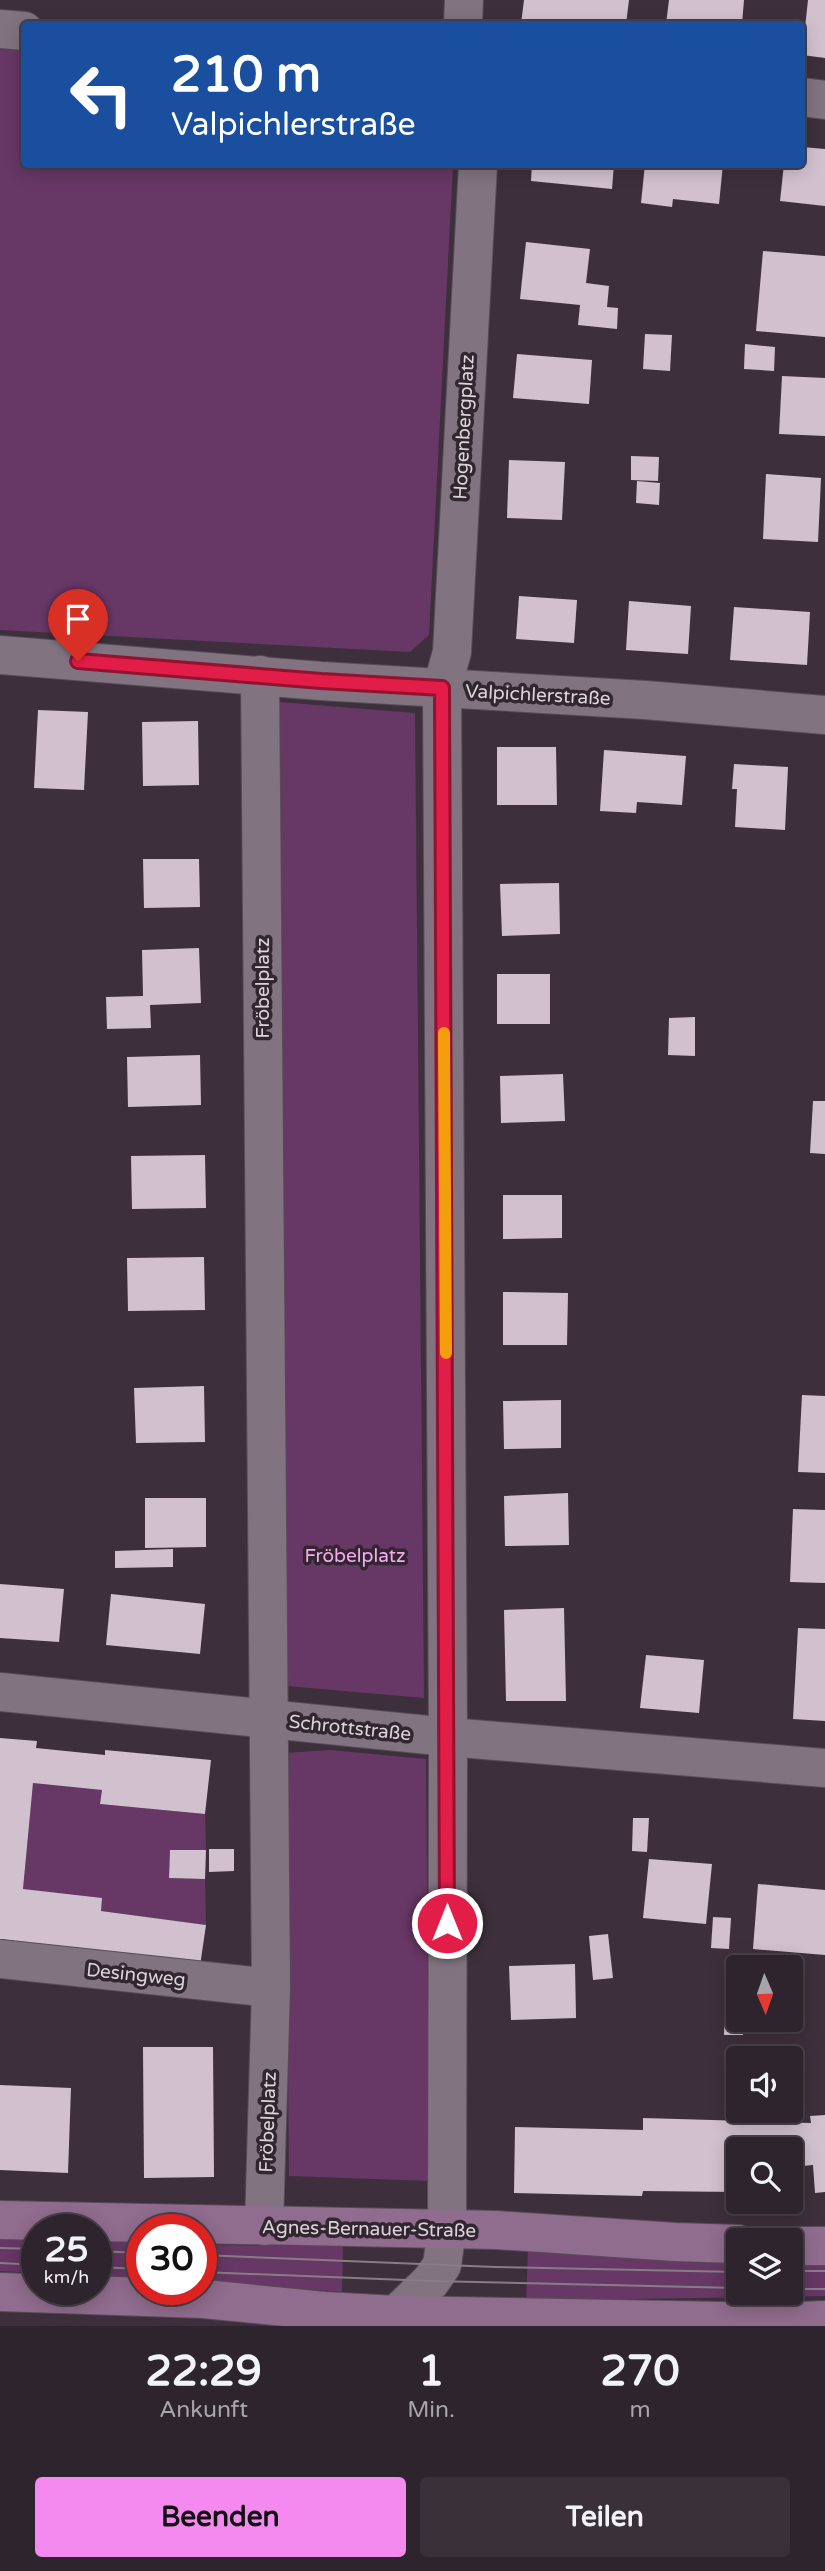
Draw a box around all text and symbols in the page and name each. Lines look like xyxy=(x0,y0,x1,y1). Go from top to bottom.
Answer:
text: 210 m xyxy=(171,46,321,105)
icon: left xyxy=(56,49,147,140)
text: Valpichlerstraße xyxy=(171,106,416,144)
street label: Hogenbergplatz xyxy=(449,354,479,500)
pin xyxy=(48,589,108,661)
icon: arrive xyxy=(59,600,97,638)
street label: Valpichlerstraße xyxy=(465,680,611,710)
street label: Fröbelplatz xyxy=(252,938,274,1038)
park label: Fröbelplatz xyxy=(305,1545,405,1567)
street label: Schrottstraße xyxy=(288,1711,412,1745)
position arrow xyxy=(410,1886,484,1960)
north arrow xyxy=(726,1955,803,2032)
map controls xyxy=(726,1955,803,2305)
street label: Desingweg xyxy=(85,1959,187,1991)
button: sound xyxy=(726,2046,803,2123)
street label: Fröbelplatz xyxy=(255,2071,281,2173)
button: search xyxy=(726,2137,803,2214)
speed limit sign: 30 xyxy=(126,2214,217,2305)
street label: Agnes-Bernauer-Straße xyxy=(262,2216,476,2242)
button: layers xyxy=(726,2228,803,2305)
text: 25 xyxy=(45,2229,88,2271)
text: km/h xyxy=(44,2266,89,2288)
text: 22:29 xyxy=(145,2346,262,2397)
text: 1 xyxy=(418,2346,444,2397)
text: 270 xyxy=(600,2346,680,2397)
text: Ankunft xyxy=(159,2396,248,2424)
text: Min. xyxy=(407,2396,455,2424)
text: m xyxy=(629,2396,651,2424)
button: Beenden xyxy=(35,2477,406,2557)
button: Teilen xyxy=(420,2477,790,2557)

